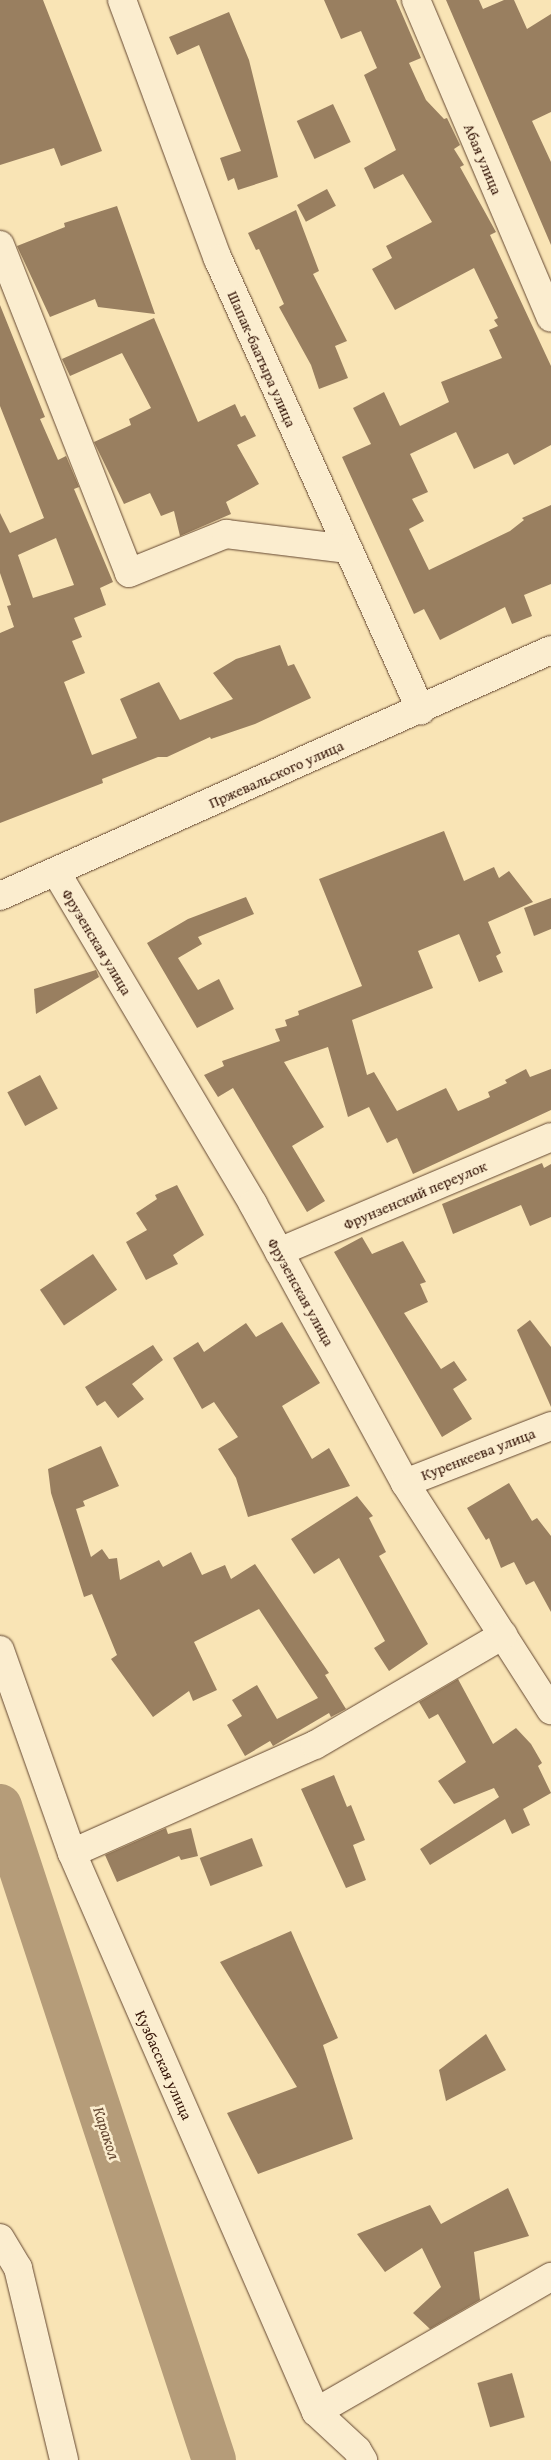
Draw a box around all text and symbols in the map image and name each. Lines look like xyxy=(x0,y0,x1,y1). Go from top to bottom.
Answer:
street label: Абая улица xyxy=(460,121,506,197)
street label: Шапак-баатыра улица xyxy=(224,288,300,430)
street label: Пржевальского улица xyxy=(206,736,346,812)
street label: Фрузенская улица xyxy=(58,886,136,998)
street label: Фрунзенский переулок xyxy=(341,1157,489,1233)
street label: Фрузенская улица xyxy=(264,1235,338,1349)
street label: Куренкеева улица xyxy=(418,1424,538,1484)
street label: Кузбасская улица xyxy=(132,2008,196,2122)
water label: Каракол xyxy=(89,2104,125,2162)

